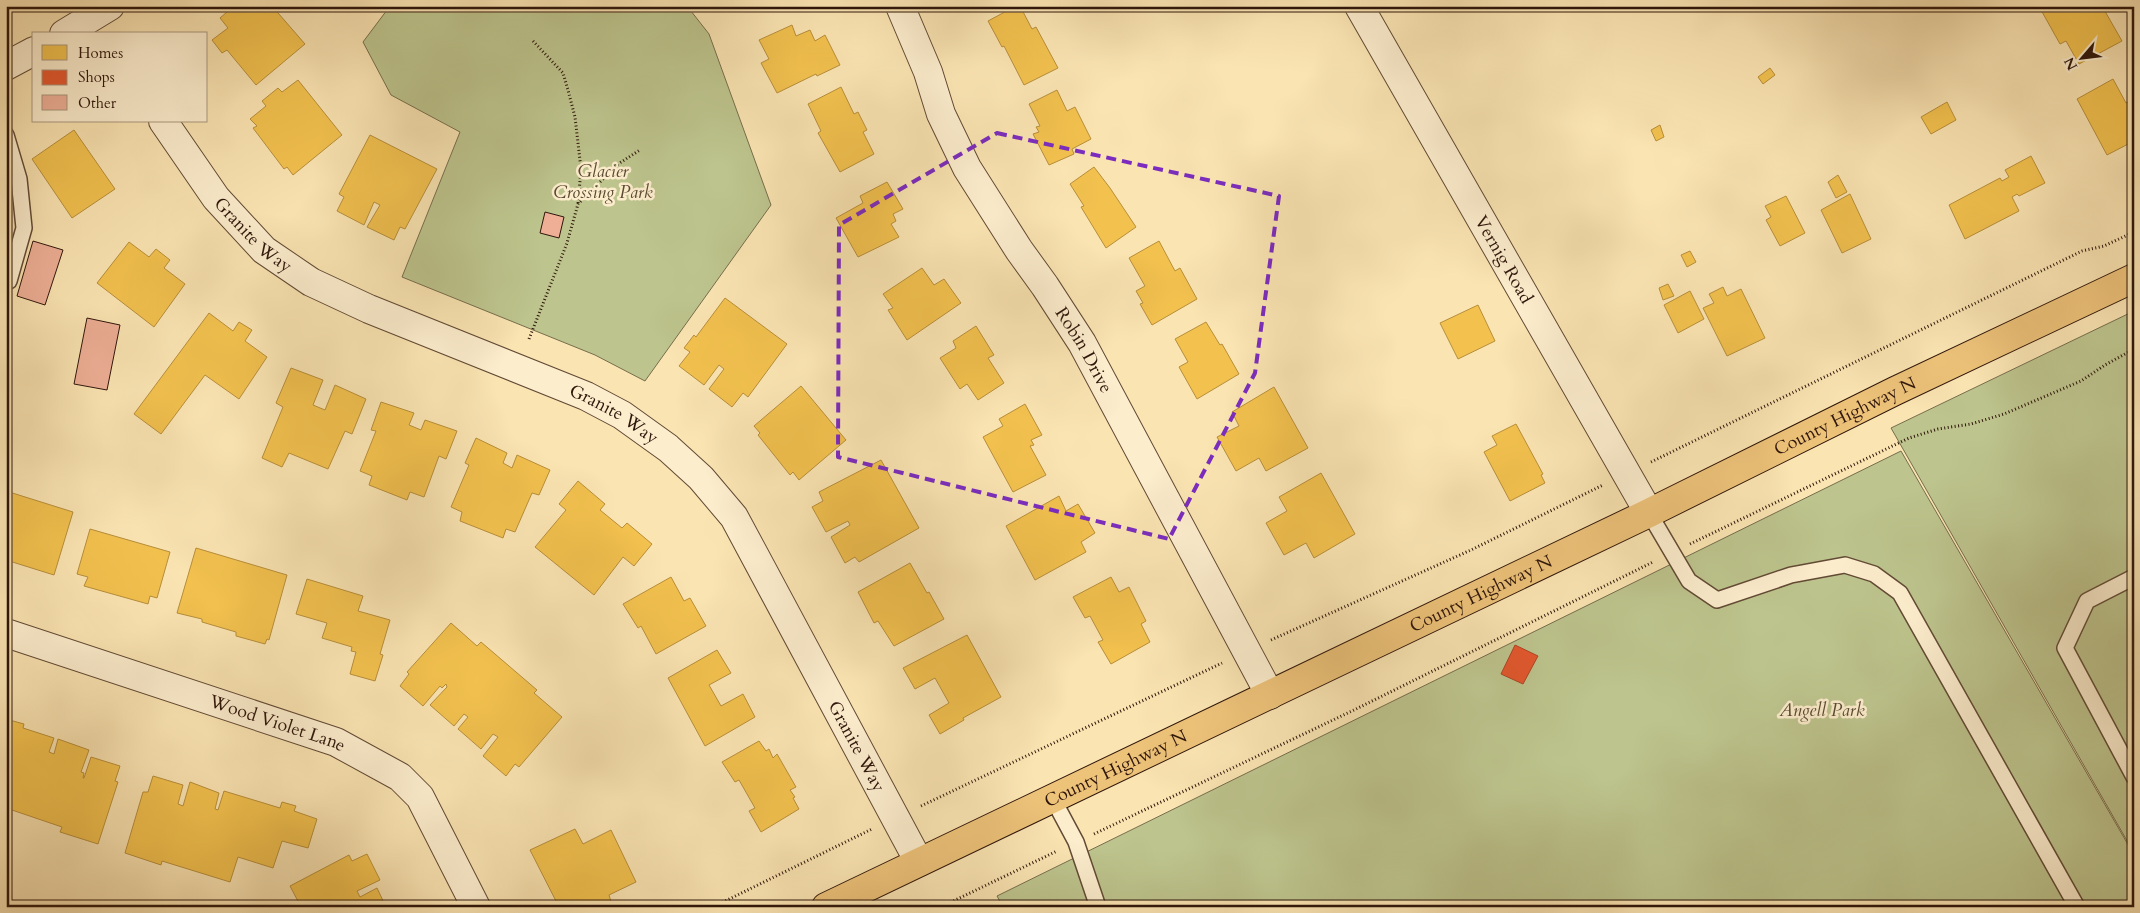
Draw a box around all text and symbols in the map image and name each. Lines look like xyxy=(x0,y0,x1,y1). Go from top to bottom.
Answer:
legend xyxy=(32,32,208,122)
north arrow xyxy=(2058,32,2108,82)
text: Homes xyxy=(78,43,123,63)
text: N xyxy=(2060,54,2082,74)
text: Shops xyxy=(78,67,115,87)
text: Other xyxy=(78,93,117,113)
park label: Glacier Crossing Park xyxy=(553,159,653,205)
street label: Granite Way xyxy=(209,191,298,278)
street label: Vernig Road xyxy=(1469,211,1539,308)
street label: Robin Drive xyxy=(1049,302,1119,397)
street label: County Highway N xyxy=(1769,370,1921,462)
street label: Granite Way xyxy=(566,378,664,450)
street label: County Highway N xyxy=(1405,548,1557,638)
street label: Wood Violet Lane xyxy=(205,688,350,758)
street label: Granite Way xyxy=(822,696,892,797)
park label: Angell Park xyxy=(1778,698,1865,723)
street label: County Highway N xyxy=(1040,723,1192,813)

